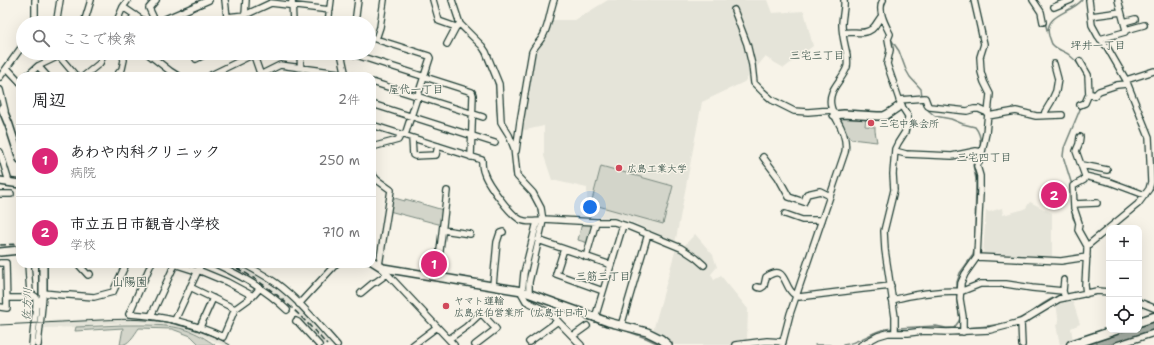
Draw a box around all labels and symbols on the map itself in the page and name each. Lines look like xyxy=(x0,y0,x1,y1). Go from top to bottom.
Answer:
district label: 坪井一丁目 xyxy=(1071,38,1126,53)
district label: 三宅三丁目 xyxy=(790,48,845,63)
district label: 屋代一丁目 xyxy=(389,82,444,97)
place label: 三宅中集会所 xyxy=(879,117,939,130)
marker: 三宅中集会所 xyxy=(866,118,876,128)
district label: 三宅四丁目 xyxy=(957,150,1012,165)
place label: 広島工業大学 xyxy=(627,162,687,175)
marker: 広島工業大学 xyxy=(614,163,624,173)
pin: 2 xyxy=(1041,180,1067,210)
your location xyxy=(580,197,600,217)
pin: 1 xyxy=(421,249,447,279)
district label: 三筋三丁目 xyxy=(576,269,631,284)
district label: 山陽園 xyxy=(112,274,148,290)
water label: 佐方川 xyxy=(19,287,35,321)
place label: ヤマト運輸 広島佐伯営業所（広島廿日市） xyxy=(454,294,594,319)
marker: ヤマト運輸 広島佐伯営業所（広島廿日市） xyxy=(441,301,451,311)

